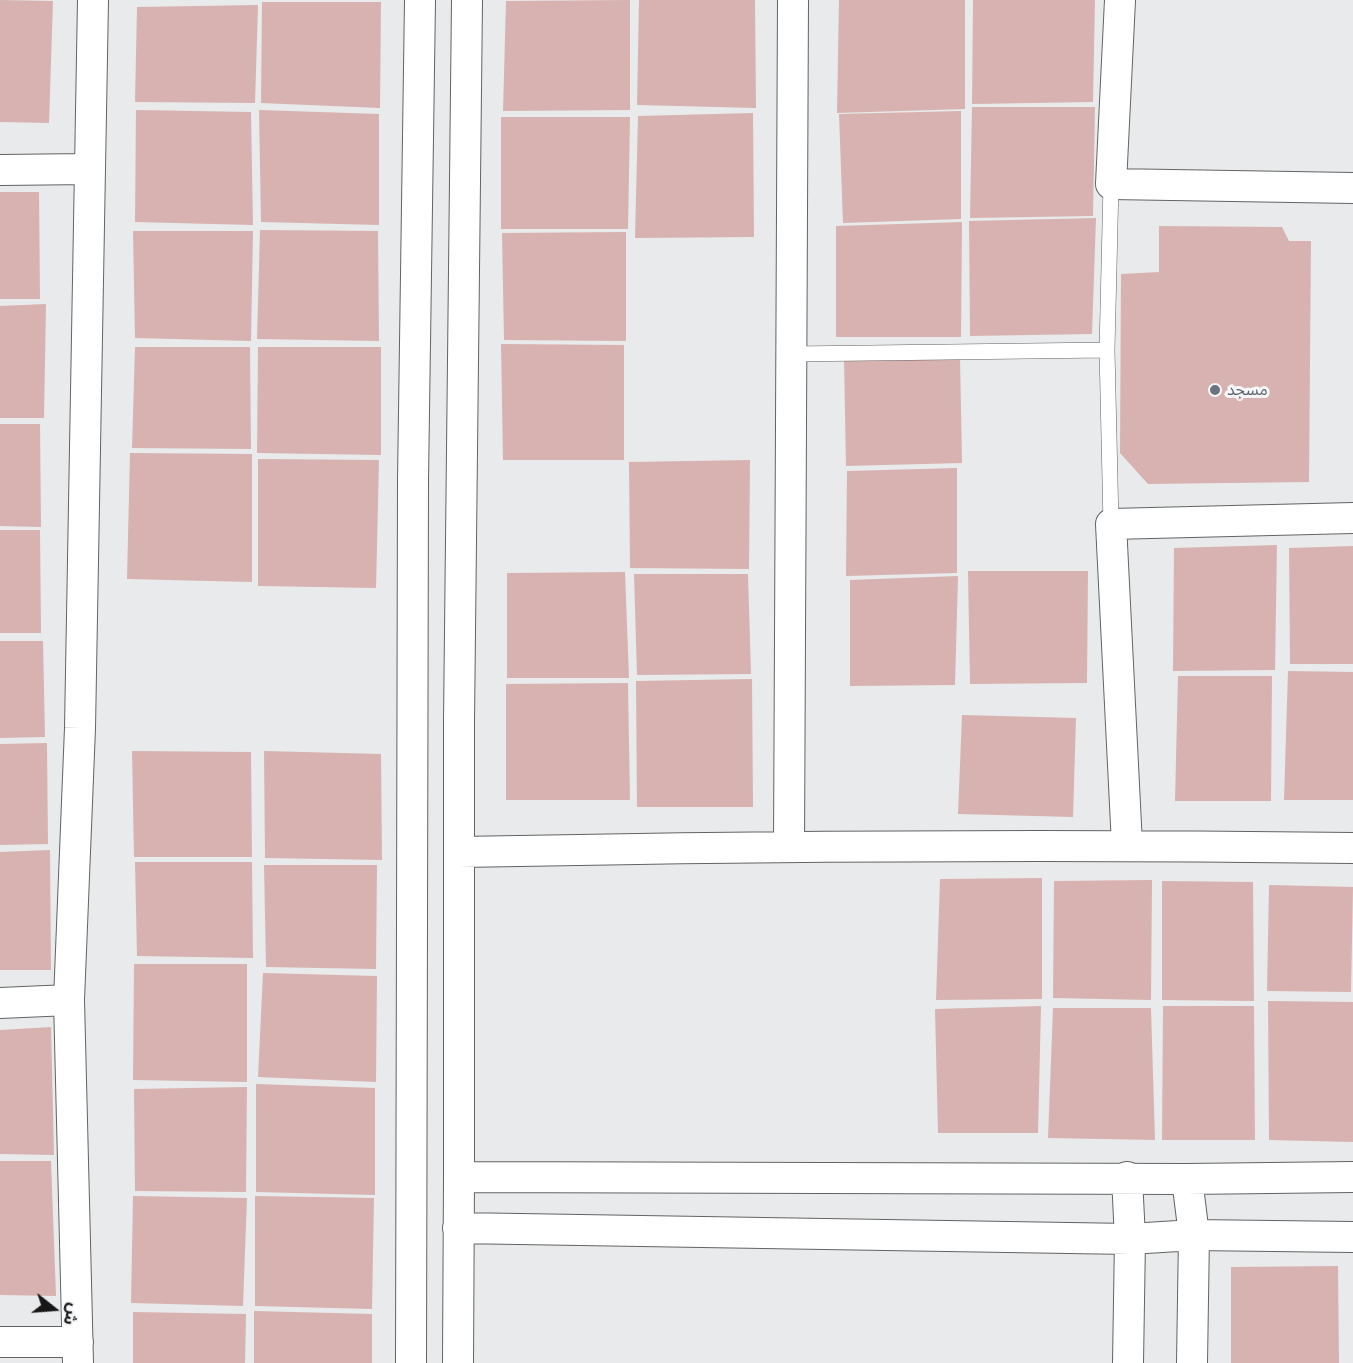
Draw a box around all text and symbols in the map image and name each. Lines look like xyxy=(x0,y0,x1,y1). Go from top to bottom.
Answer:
place label: مسجد xyxy=(1227,380,1268,400)
marker: مسجد xyxy=(1208,383,1222,397)
north arrow xyxy=(24,1279,84,1339)
text: ش xyxy=(59,1301,84,1328)

